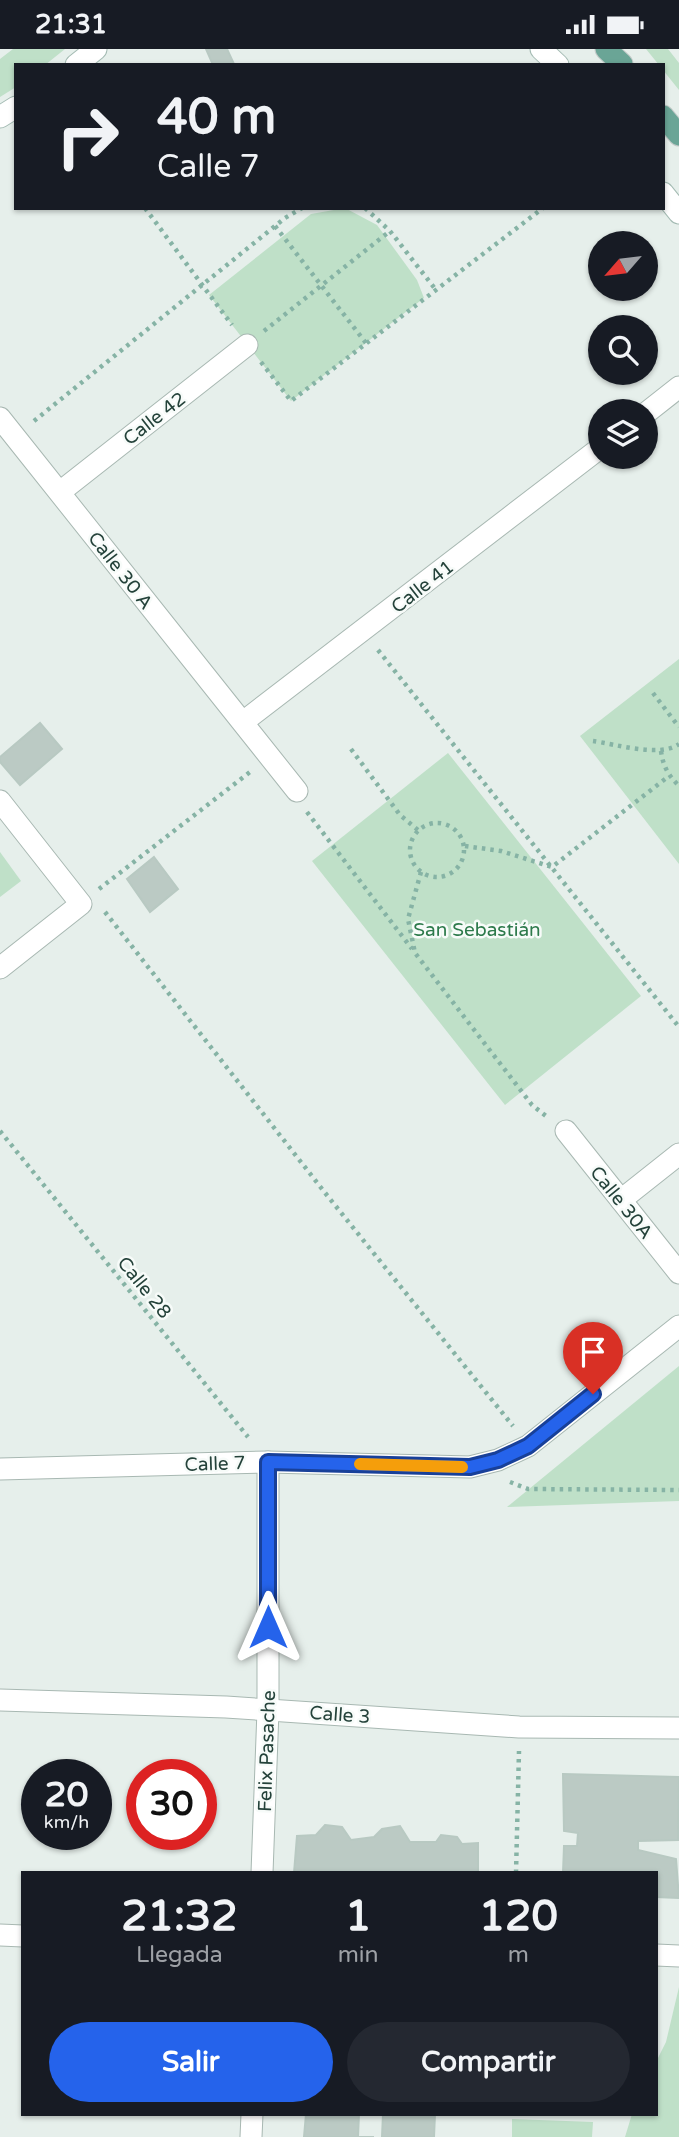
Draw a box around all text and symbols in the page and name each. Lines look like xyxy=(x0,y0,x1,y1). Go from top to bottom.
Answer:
text: 21:31 xyxy=(35,9,107,40)
text: 40 m xyxy=(157,88,276,147)
icon: right xyxy=(42,91,133,182)
text: Calle 7 xyxy=(157,148,260,186)
north arrow xyxy=(588,231,658,301)
map controls xyxy=(588,231,658,469)
button: search xyxy=(588,315,658,385)
street label: Calle 42 xyxy=(119,388,190,450)
button: layers xyxy=(588,399,658,469)
street label: Calle 30 A xyxy=(83,528,157,614)
street label: Calle 41 xyxy=(387,556,458,618)
park label: San Sebastián xyxy=(413,919,541,941)
street label: Calle 30A xyxy=(585,1162,657,1243)
street label: Calle 28 xyxy=(113,1252,176,1323)
pin xyxy=(563,1322,623,1394)
icon: arrive xyxy=(574,1333,612,1371)
street label: Calle 7 xyxy=(184,1452,246,1476)
position arrow xyxy=(231,1590,305,1664)
street label: Felix Pasache xyxy=(254,1690,280,1812)
street label: Calle 3 xyxy=(309,1702,371,1728)
speed limit sign: 30 xyxy=(126,1759,217,1850)
text: 20 xyxy=(45,1774,88,1816)
text: km/h xyxy=(44,1811,89,1833)
text: 21:32 xyxy=(121,1891,238,1942)
text: 1 xyxy=(345,1891,371,1942)
text: 120 xyxy=(479,1891,558,1942)
text: Llegada xyxy=(136,1941,223,1969)
text: min xyxy=(338,1941,379,1969)
text: m xyxy=(508,1941,529,1969)
button: Salir xyxy=(49,2022,333,2102)
button: Compartir xyxy=(347,2022,630,2102)

